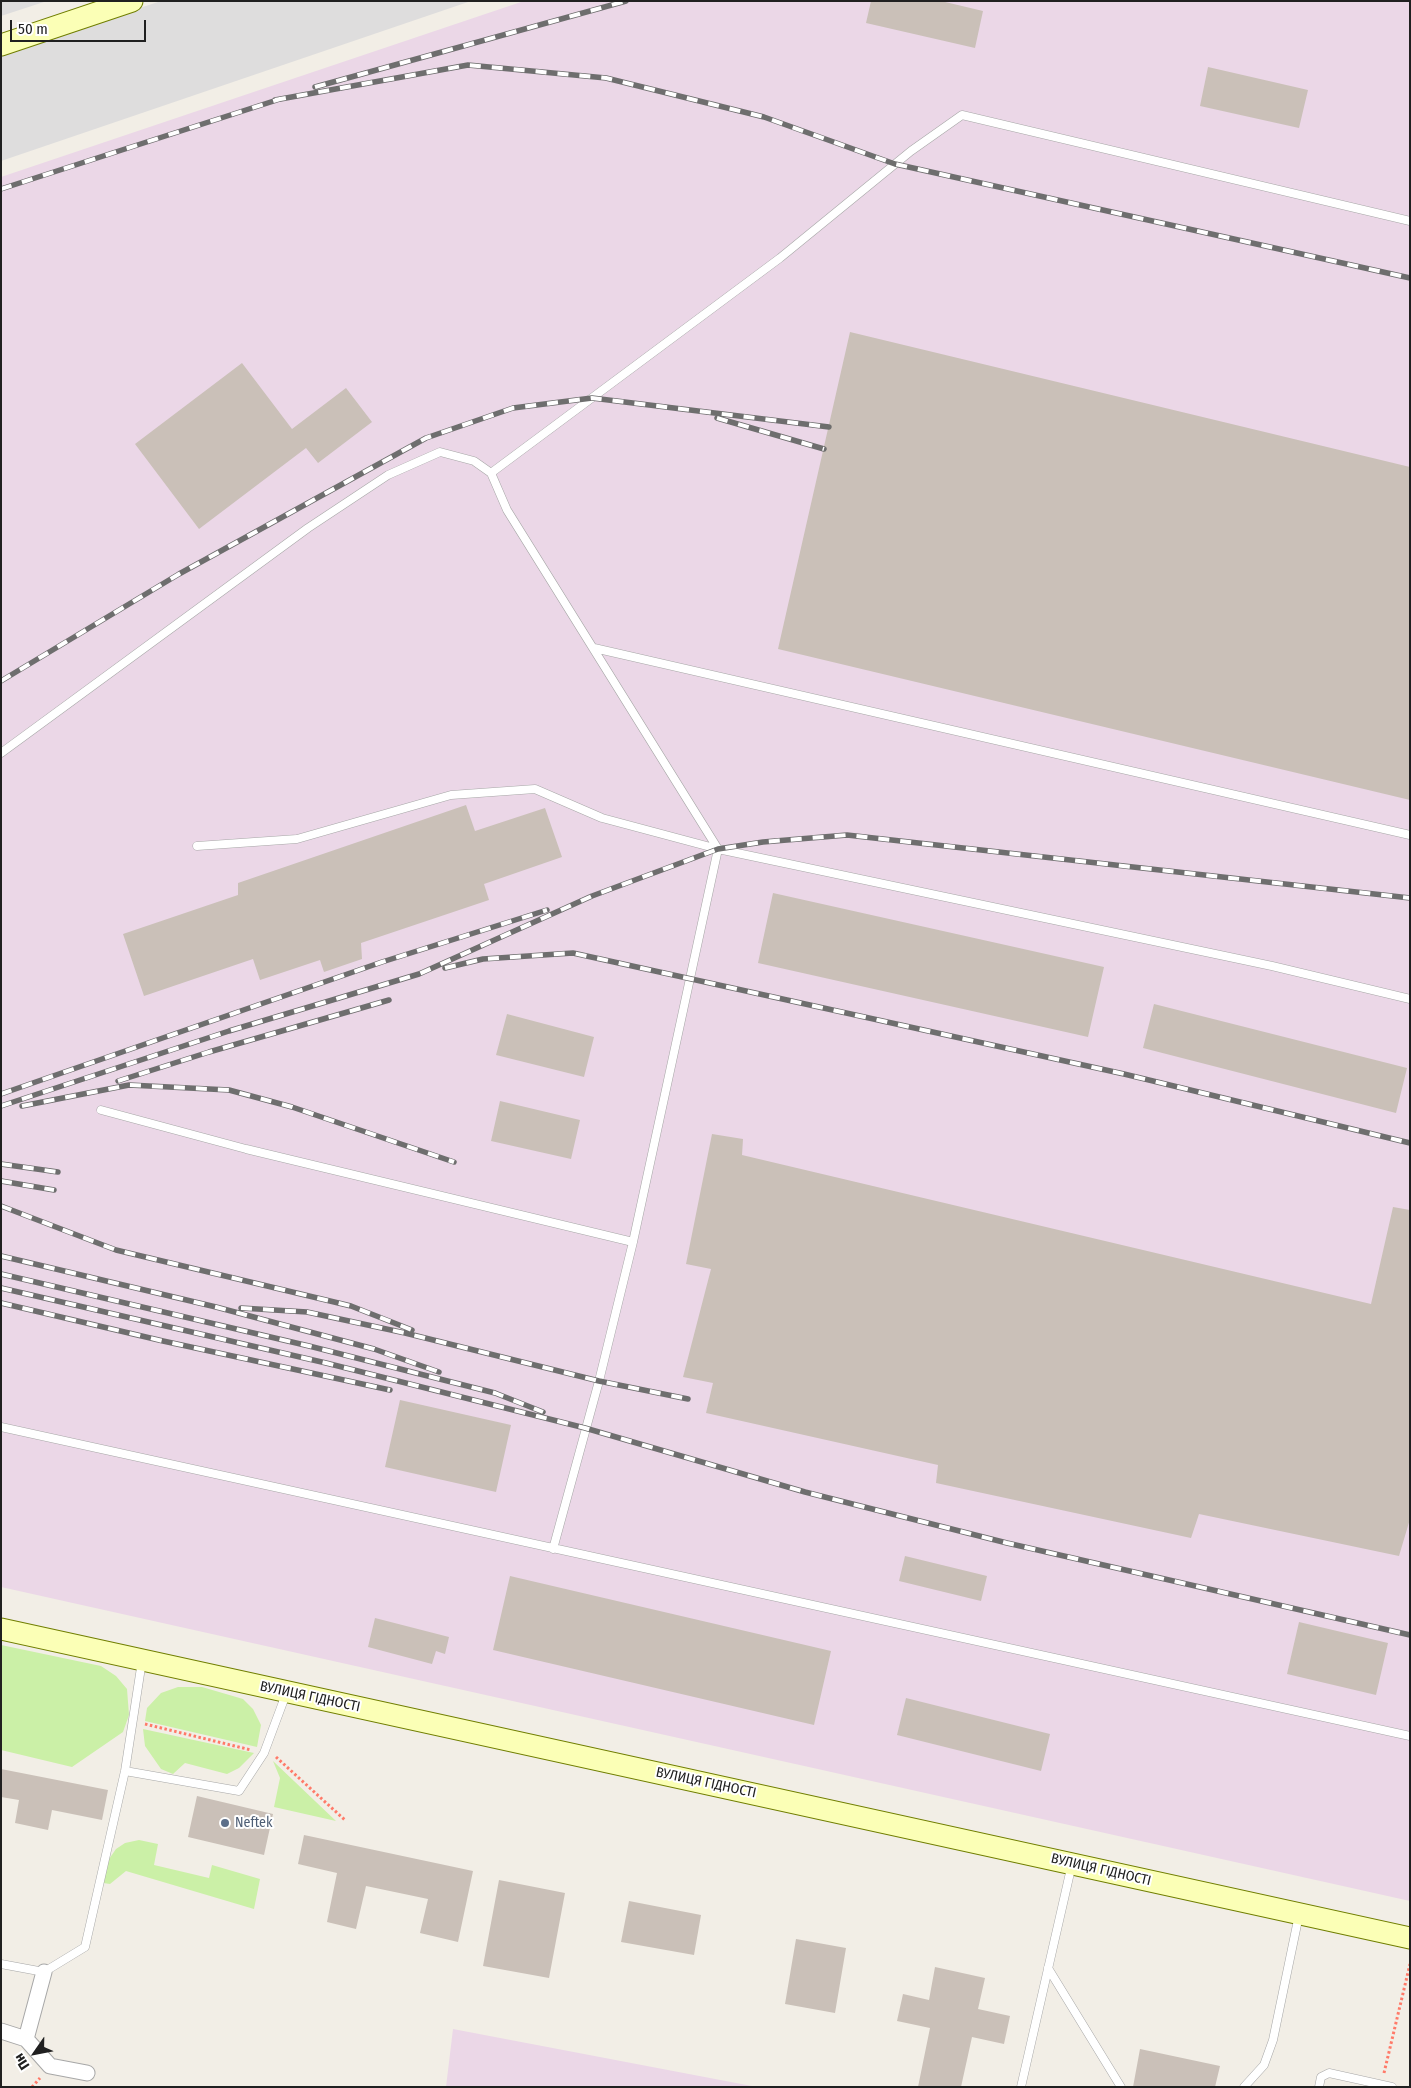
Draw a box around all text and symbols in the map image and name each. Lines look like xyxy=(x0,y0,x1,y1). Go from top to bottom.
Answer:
scale bar xyxy=(12,10,149,42)
text: 50 m xyxy=(18,20,48,38)
street label: ВУЛИЦЯ ГІДНОСТІ xyxy=(258,1678,362,1716)
street label: ВУЛИЦЯ ГІДНОСТІ xyxy=(654,1764,758,1802)
place label: Neftek xyxy=(235,1815,273,1831)
marker: Neftek xyxy=(219,1817,231,1829)
street label: ВУЛИЦЯ ГІДНОСТІ xyxy=(1049,1850,1153,1890)
north arrow xyxy=(10,2028,60,2078)
text: Пн xyxy=(11,2050,33,2073)

